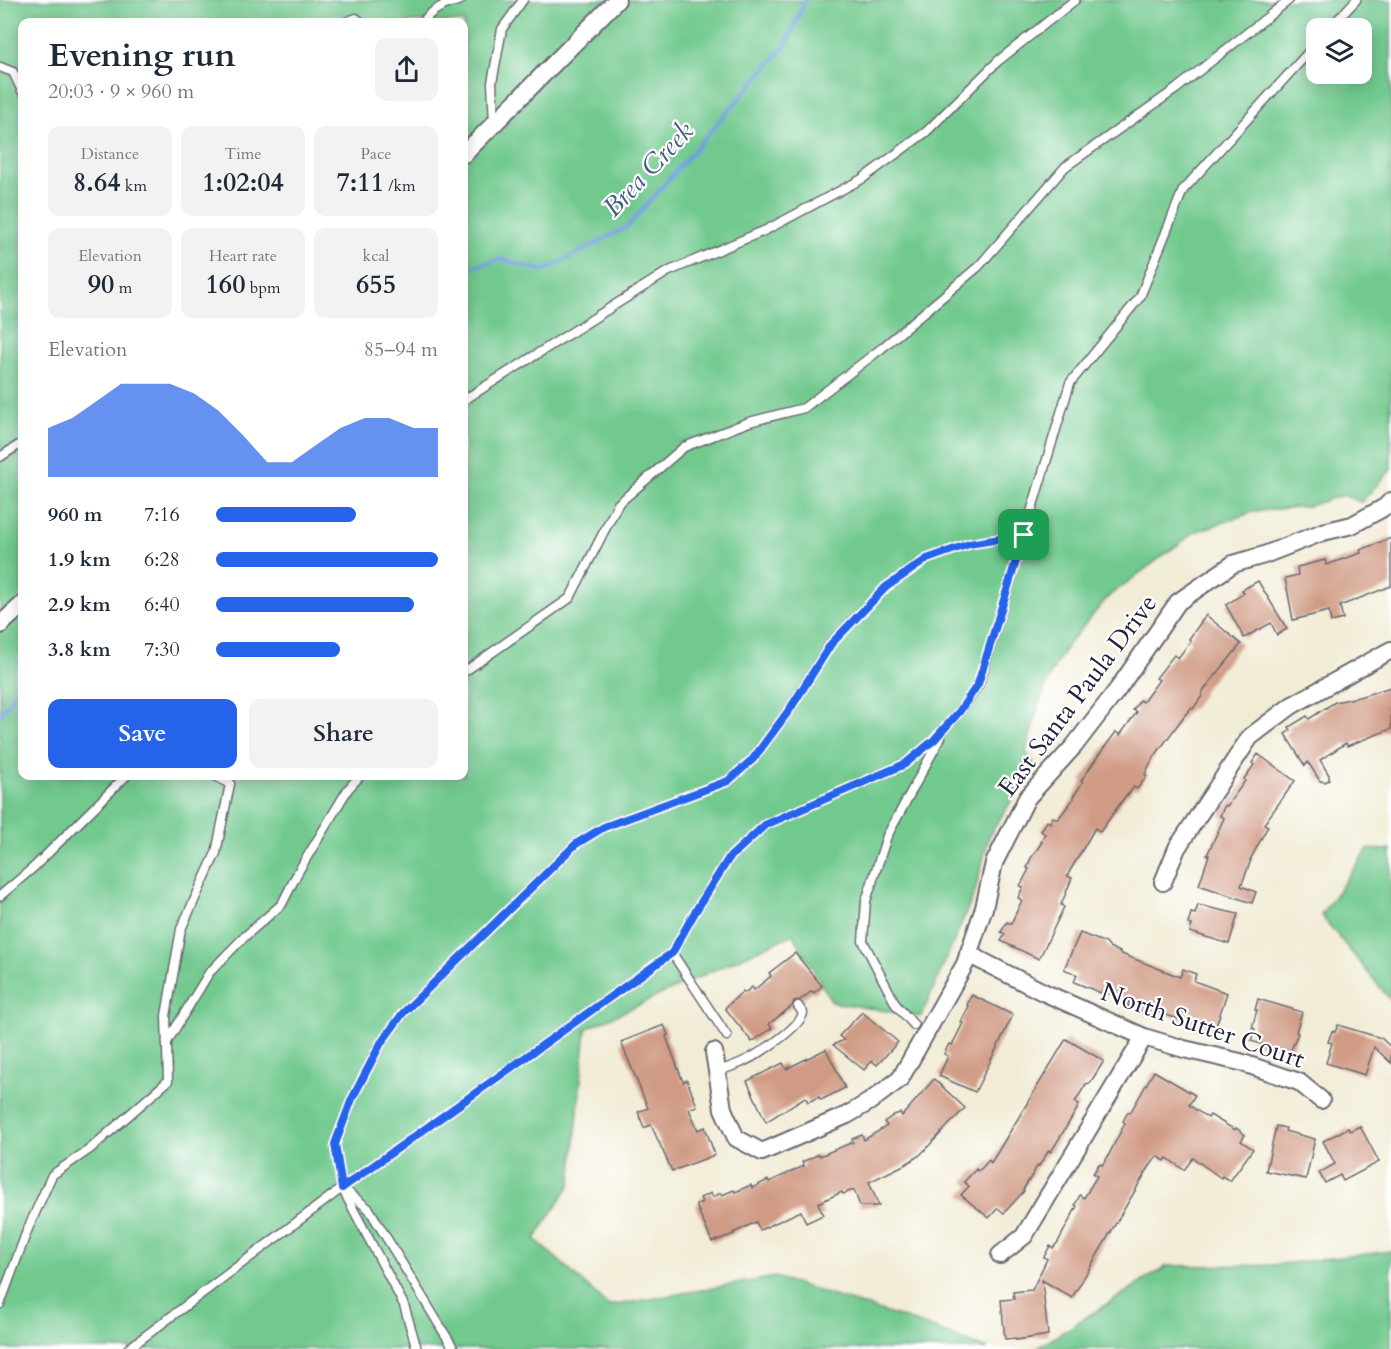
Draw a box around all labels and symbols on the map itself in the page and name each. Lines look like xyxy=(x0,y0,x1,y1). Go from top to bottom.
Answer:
water label: Brea Creek xyxy=(595,113,703,225)
pin xyxy=(998,509,1049,560)
street label: East Santa Paula Drive xyxy=(990,587,1165,804)
street label: North Sutter Court xyxy=(1096,974,1309,1077)

